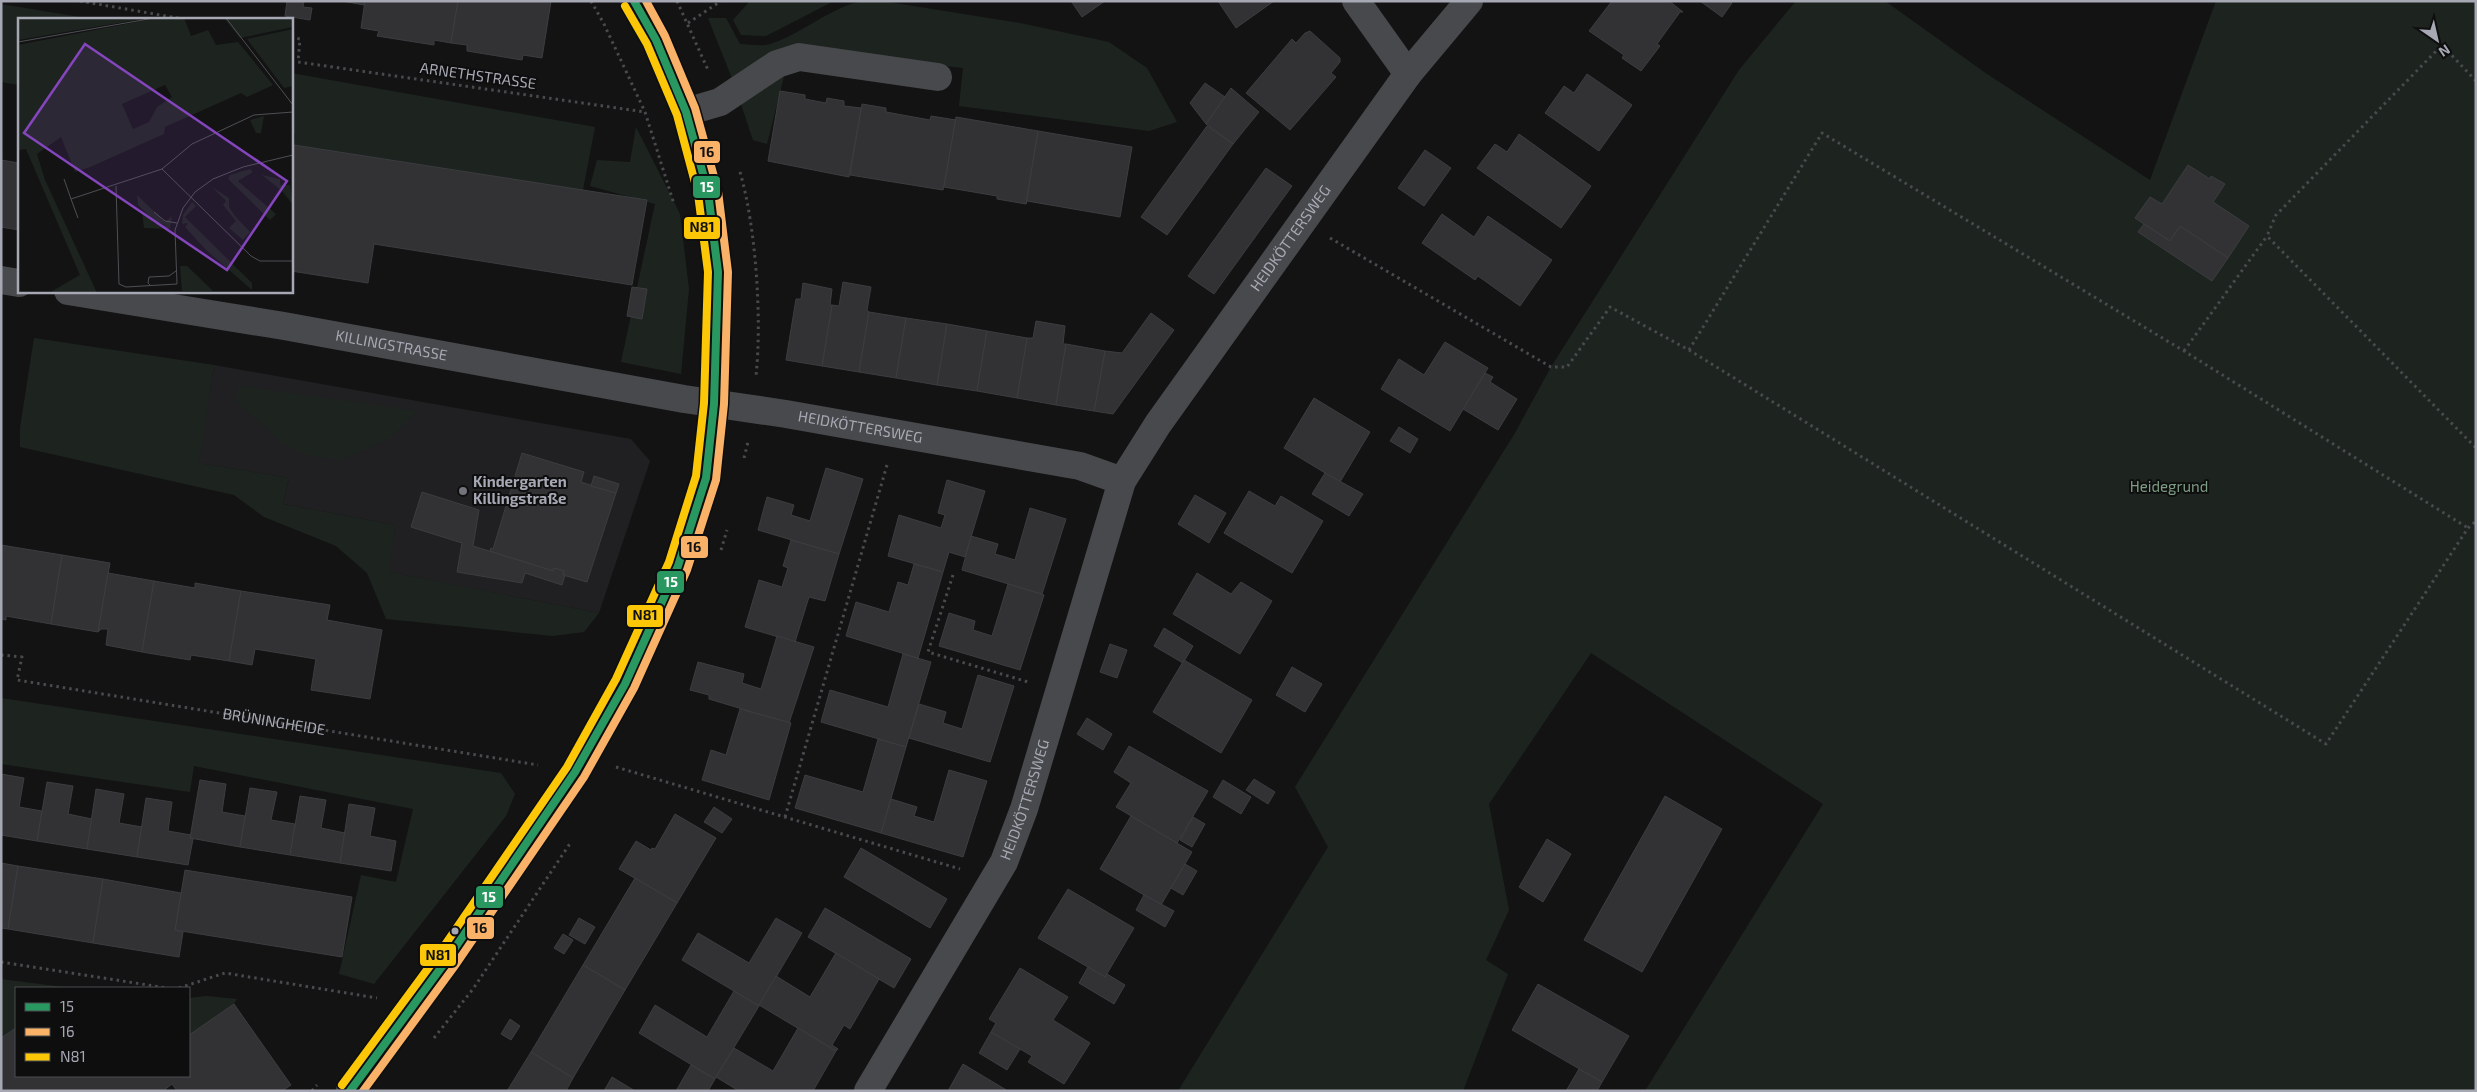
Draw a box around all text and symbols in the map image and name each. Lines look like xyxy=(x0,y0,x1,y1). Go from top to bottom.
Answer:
north arrow xyxy=(2412,15,2462,65)
inset map xyxy=(18,18,292,292)
text: N xyxy=(2436,41,2453,61)
street label: ARNETHSTRASSE xyxy=(419,58,537,92)
line badge: 16 xyxy=(693,140,721,164)
text: 16 xyxy=(700,143,714,160)
line badge: 15 xyxy=(692,175,721,199)
text: 15 xyxy=(700,178,714,195)
street label: HEIDKÖTTERSWEG xyxy=(1246,181,1334,294)
line badge: N81 xyxy=(683,216,721,240)
text: N81 xyxy=(690,218,714,235)
street label: KILLINGSTRASSE xyxy=(334,326,449,364)
street label: HEIDKÖTTERSWEG xyxy=(797,406,924,446)
place label: Kindergarten Killingstraße xyxy=(473,472,567,507)
park label: Heidegrund xyxy=(2130,477,2208,495)
marker: Kindergarten Killingstraße xyxy=(457,485,469,497)
line badge: 16 xyxy=(680,535,709,559)
text: 16 xyxy=(687,538,701,555)
line badge: 15 xyxy=(656,570,685,594)
text: 15 xyxy=(664,573,678,590)
line badge: N81 xyxy=(626,604,664,628)
text: N81 xyxy=(633,606,657,623)
street label: BRÜNINGHEIDE xyxy=(221,704,327,738)
street label: HEIDKÖTTERSWEG xyxy=(996,737,1052,862)
line badge: 15 xyxy=(475,885,504,909)
text: 15 xyxy=(482,888,496,905)
line badge: 16 xyxy=(466,916,495,940)
text: 16 xyxy=(473,919,487,936)
unlabelled marker xyxy=(450,926,460,936)
line badge: N81 xyxy=(419,943,457,967)
text: N81 xyxy=(426,946,450,963)
legend xyxy=(15,987,190,1077)
text: 15 xyxy=(60,997,74,1015)
text: 16 xyxy=(60,1022,75,1040)
text: N81 xyxy=(60,1047,86,1065)

